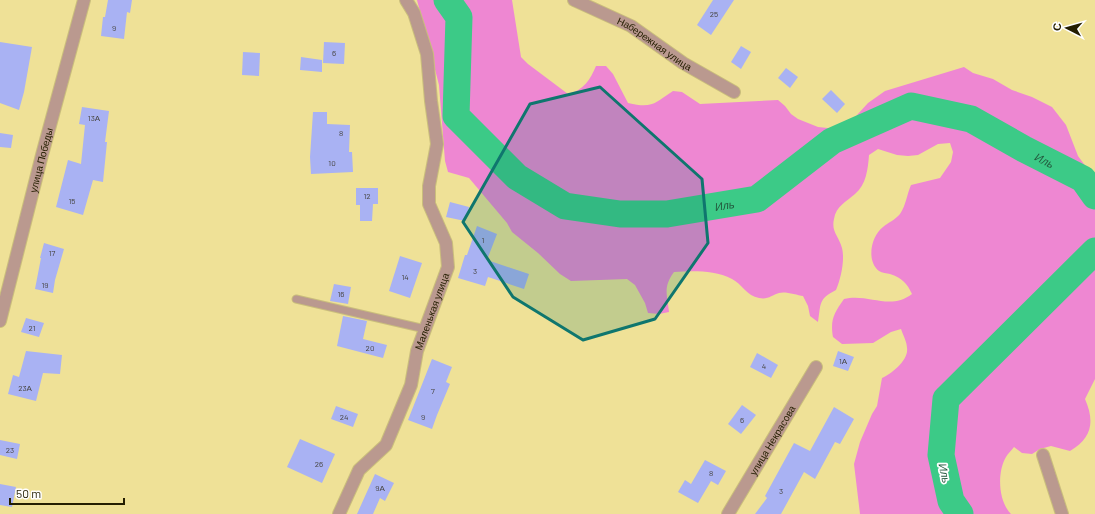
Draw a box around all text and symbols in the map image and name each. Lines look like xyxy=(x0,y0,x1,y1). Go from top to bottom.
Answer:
north arrow xyxy=(1047,8,1087,48)
house number: 25 xyxy=(710,9,718,19)
street label: Набережная улица xyxy=(615,15,695,73)
text: С xyxy=(1050,22,1063,32)
house number: 9 xyxy=(112,23,116,33)
house number: 6 xyxy=(332,48,336,58)
house number: 13А xyxy=(88,113,101,123)
street label: улица Победы xyxy=(27,126,55,194)
house number: 8 xyxy=(339,128,343,138)
water label: Иль xyxy=(1033,149,1057,170)
house number: 10 xyxy=(328,158,336,168)
house number: 12 xyxy=(363,191,371,201)
house number: 15 xyxy=(69,196,75,206)
water label: Иль xyxy=(714,196,736,212)
house number: 1 xyxy=(482,235,485,245)
house number: 17 xyxy=(49,248,56,258)
house number: 3 xyxy=(473,266,477,276)
street label: Маленькая улица xyxy=(412,271,452,351)
house number: 14 xyxy=(401,272,409,282)
house number: 19 xyxy=(42,280,48,290)
house number: 16 xyxy=(338,289,344,299)
house number: 21 xyxy=(29,323,36,333)
house number: 20 xyxy=(366,343,374,353)
house number: 1А xyxy=(839,356,848,366)
house number: 4 xyxy=(762,361,766,371)
house number: 23А xyxy=(18,383,33,393)
house number: 7 xyxy=(431,386,435,396)
street label: улица Некрасова xyxy=(747,403,798,477)
house number: 24 xyxy=(340,412,348,422)
house number: 9 xyxy=(421,412,425,422)
house number: 6 xyxy=(740,415,744,425)
house number: 23 xyxy=(6,445,14,455)
house number: 26 xyxy=(315,459,323,469)
water label: Иль xyxy=(937,462,953,484)
house number: 8 xyxy=(709,468,713,478)
scale bar xyxy=(10,480,124,506)
house number: 9А xyxy=(375,483,385,493)
text: 50 m xyxy=(16,486,41,500)
house number: 3 xyxy=(779,486,783,496)

